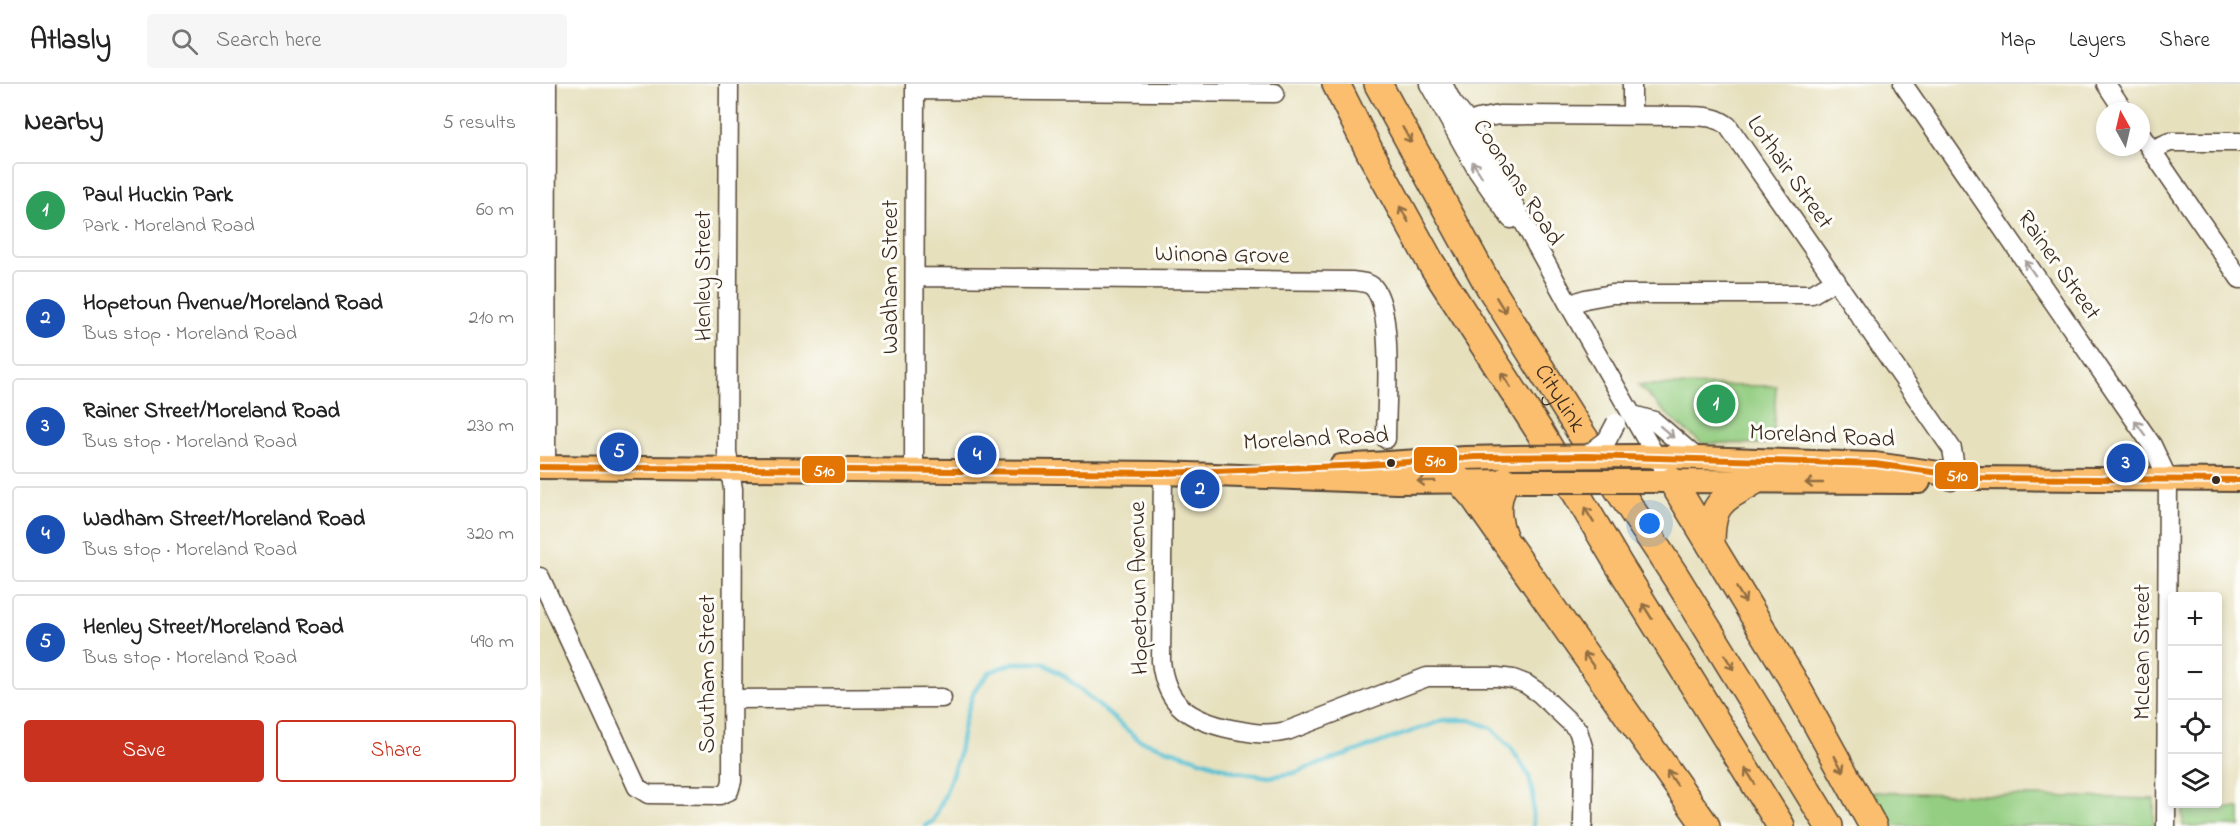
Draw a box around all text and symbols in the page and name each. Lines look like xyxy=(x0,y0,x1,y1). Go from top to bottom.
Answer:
search box xyxy=(147,14,567,68)
text: Atlasly xyxy=(30,21,111,62)
icon: search xyxy=(168,25,201,58)
text: Search here xyxy=(216,25,321,57)
text: Map xyxy=(2000,26,2036,56)
text: Layers xyxy=(2069,26,2126,56)
text: Share xyxy=(2159,26,2210,56)
north arrow xyxy=(2096,102,2150,156)
text: Nearby xyxy=(24,104,103,142)
text: 5 results xyxy=(443,109,516,138)
street label: Lothair Street xyxy=(1737,109,1841,237)
street label: Coonans Road xyxy=(1463,113,1571,254)
one-way arrow xyxy=(1402,125,1413,143)
one-way arrow xyxy=(1471,161,1484,178)
text: Paul Huckin Park xyxy=(83,180,233,212)
text: 1 xyxy=(42,196,49,225)
text: 60 m xyxy=(476,196,514,225)
street label: Wadham Street xyxy=(874,200,909,354)
street label: Rainer Street xyxy=(2007,204,2109,328)
one-way arrow xyxy=(1398,206,1410,223)
street label: Henley Street xyxy=(687,210,723,342)
text: Park · Moreland Road xyxy=(83,212,255,241)
street label: Winona Grove xyxy=(1154,237,1290,275)
one-way arrow xyxy=(2023,259,2036,276)
text: Hopetoun Avenue/Moreland Road xyxy=(83,288,383,320)
one-way arrow xyxy=(1496,296,1508,313)
text: 2 xyxy=(41,304,50,333)
text: 210 m xyxy=(469,304,514,333)
text: Bus stop · Moreland Road xyxy=(83,320,297,349)
street label: CityLink xyxy=(1525,357,1594,440)
one-way arrow xyxy=(1500,372,1512,389)
pin: 1 xyxy=(1696,382,1736,426)
text: Rainer Street/Moreland Road xyxy=(83,396,340,428)
text: 3 xyxy=(41,412,50,441)
text: 230 m xyxy=(467,412,514,441)
street label: Moreland Road xyxy=(1748,416,1896,458)
street label: Moreland Road xyxy=(1242,419,1390,461)
one-way arrow xyxy=(2134,420,2146,437)
one-way arrow xyxy=(1659,425,1674,439)
text: Bus stop · Moreland Road xyxy=(83,428,297,457)
pin: 5 xyxy=(600,430,638,475)
pin: 4 xyxy=(958,432,996,478)
pin: 3 xyxy=(2106,440,2146,485)
line badge: 510 xyxy=(1413,446,1458,474)
text: 510 xyxy=(1424,450,1446,474)
line badge: 510 xyxy=(801,455,846,484)
unlabelled marker xyxy=(1385,457,1397,469)
text: 510 xyxy=(813,460,835,484)
line badge: 510 xyxy=(1934,461,1979,490)
text: 510 xyxy=(1946,465,1968,489)
pin: 2 xyxy=(1180,466,1220,512)
unlabelled marker xyxy=(2210,474,2222,486)
one-way arrow xyxy=(1416,475,1436,487)
one-way arrow xyxy=(1804,477,1824,489)
street label: Hopetoun Avenue xyxy=(1121,500,1159,675)
text: Wadham Street/Moreland Road xyxy=(83,504,365,536)
one-way arrow xyxy=(1583,507,1595,524)
your location xyxy=(1635,509,1664,538)
text: 4 xyxy=(41,520,50,549)
text: 320 m xyxy=(467,520,514,549)
text: Bus stop · Moreland Road xyxy=(83,536,297,565)
street label: McLean Street xyxy=(2126,584,2161,720)
one-way arrow xyxy=(1736,586,1748,603)
map controls xyxy=(2168,592,2222,808)
button: + xyxy=(2168,592,2222,646)
street label: Southam Street xyxy=(691,594,726,754)
one-way arrow xyxy=(1641,603,1653,620)
text: Henley Street/Moreland Road xyxy=(83,612,344,644)
text: 5 xyxy=(40,628,51,657)
text: 490 m xyxy=(471,628,514,657)
text: Bus stop · Moreland Road xyxy=(83,644,297,673)
button: − xyxy=(2168,646,2222,700)
one-way arrow xyxy=(1583,653,1595,669)
one-way arrow xyxy=(1723,653,1735,670)
button: locate xyxy=(2168,700,2222,754)
button: Save xyxy=(24,720,264,782)
button: Share xyxy=(276,720,516,782)
button: layers xyxy=(2168,754,2222,808)
one-way arrow xyxy=(1833,755,1845,772)
one-way arrow xyxy=(1744,768,1757,785)
one-way arrow xyxy=(1666,771,1678,787)

